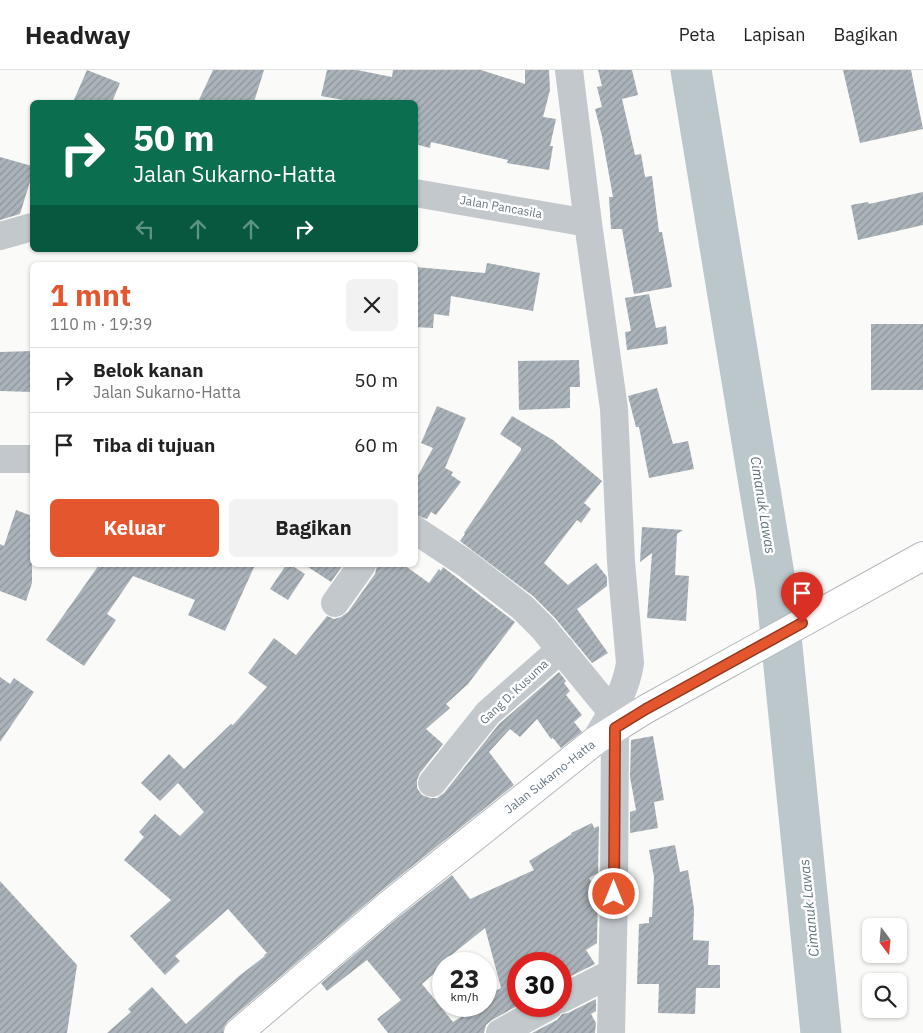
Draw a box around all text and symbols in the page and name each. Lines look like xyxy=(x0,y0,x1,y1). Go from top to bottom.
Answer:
text: Headway xyxy=(25,19,130,51)
text: Peta xyxy=(679,23,715,46)
text: Lapisan xyxy=(743,23,805,46)
text: Bagikan xyxy=(833,23,898,46)
text: 50 m xyxy=(133,115,215,161)
icon: right xyxy=(50,120,115,185)
text: Jalan Sukarno-Hatta xyxy=(133,159,336,188)
street label: Jalan Pancasila xyxy=(459,192,544,221)
icon: left xyxy=(131,215,159,243)
icon: ahead xyxy=(184,215,212,243)
icon: ahead xyxy=(237,215,265,243)
icon: right xyxy=(290,215,318,243)
text: 1 mnt xyxy=(50,275,131,314)
button: close xyxy=(346,279,398,331)
text: 110 m · 19:39 xyxy=(50,314,152,334)
text: Belok kanan xyxy=(93,358,204,382)
icon: right xyxy=(50,366,78,394)
text: 50 m xyxy=(354,368,398,392)
text: Jalan Sukarno-Hatta xyxy=(93,382,241,402)
icon: arrive xyxy=(50,431,78,459)
text: Tiba di tujuan xyxy=(93,433,215,457)
text: 60 m xyxy=(354,433,398,457)
water label: Cimanuk Lawas xyxy=(746,455,780,555)
button: Keluar xyxy=(50,499,219,557)
button: Bagikan xyxy=(229,499,398,557)
pin xyxy=(781,572,823,623)
icon: arrive xyxy=(788,579,816,607)
street label: Gang D. Kusuma xyxy=(476,656,552,727)
street label: Jalan Sukarno-Hatta xyxy=(501,736,598,817)
water label: Cimanuk Lawas xyxy=(795,858,823,958)
position arrow xyxy=(587,867,639,919)
north arrow xyxy=(862,918,908,962)
map controls xyxy=(862,918,907,1018)
speed limit sign: 30 xyxy=(507,952,572,1017)
text: 23 xyxy=(449,962,480,995)
button: search xyxy=(862,973,907,1018)
text: km/h xyxy=(450,989,479,1004)

